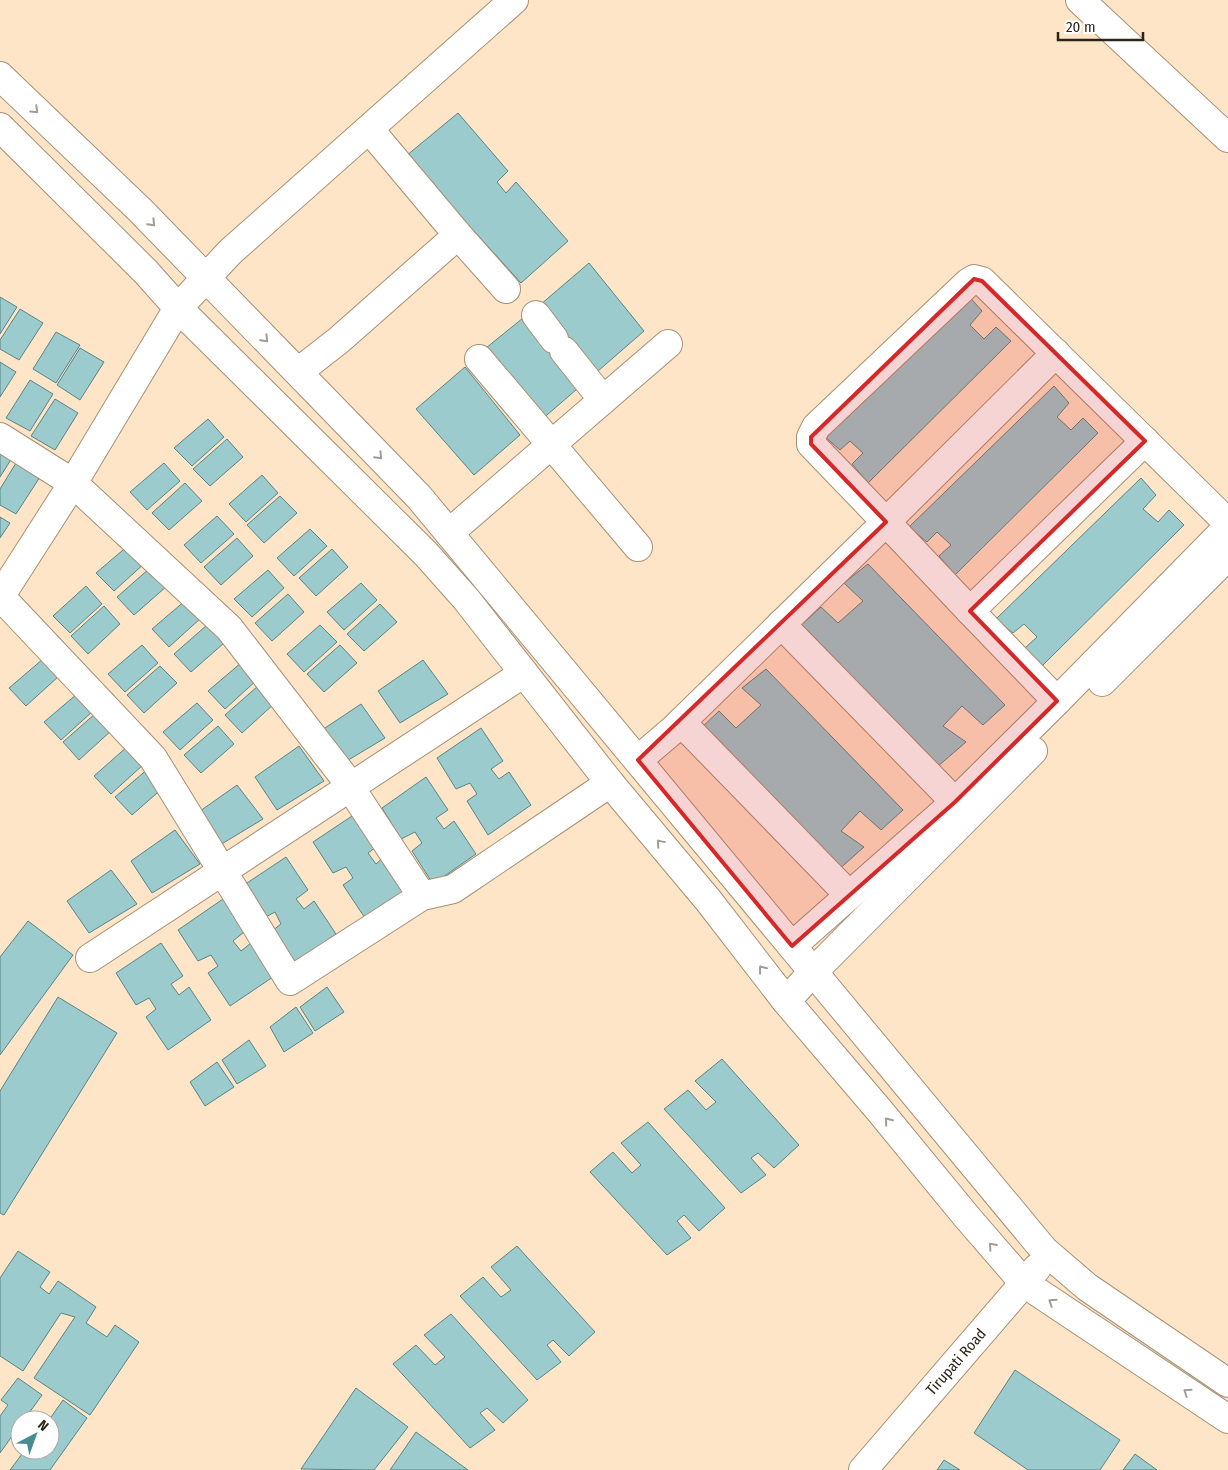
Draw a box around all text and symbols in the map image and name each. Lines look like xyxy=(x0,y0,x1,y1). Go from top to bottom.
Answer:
scale bar xyxy=(1058,10,1143,42)
text: 20 m xyxy=(1066,18,1096,36)
one-way arrow xyxy=(30,104,39,113)
one-way arrow xyxy=(146,217,155,226)
one-way arrow xyxy=(260,333,269,342)
one-way arrow xyxy=(373,450,382,459)
one-way arrow xyxy=(657,840,665,849)
one-way arrow xyxy=(760,966,768,975)
one-way arrow xyxy=(886,1118,894,1127)
one-way arrow xyxy=(989,1243,998,1252)
one-way arrow xyxy=(1049,1299,1058,1308)
street label: Tirupati Road xyxy=(922,1325,990,1399)
one-way arrow xyxy=(1184,1389,1193,1398)
north arrow xyxy=(10,1410,60,1460)
text: N xyxy=(34,1416,52,1435)

